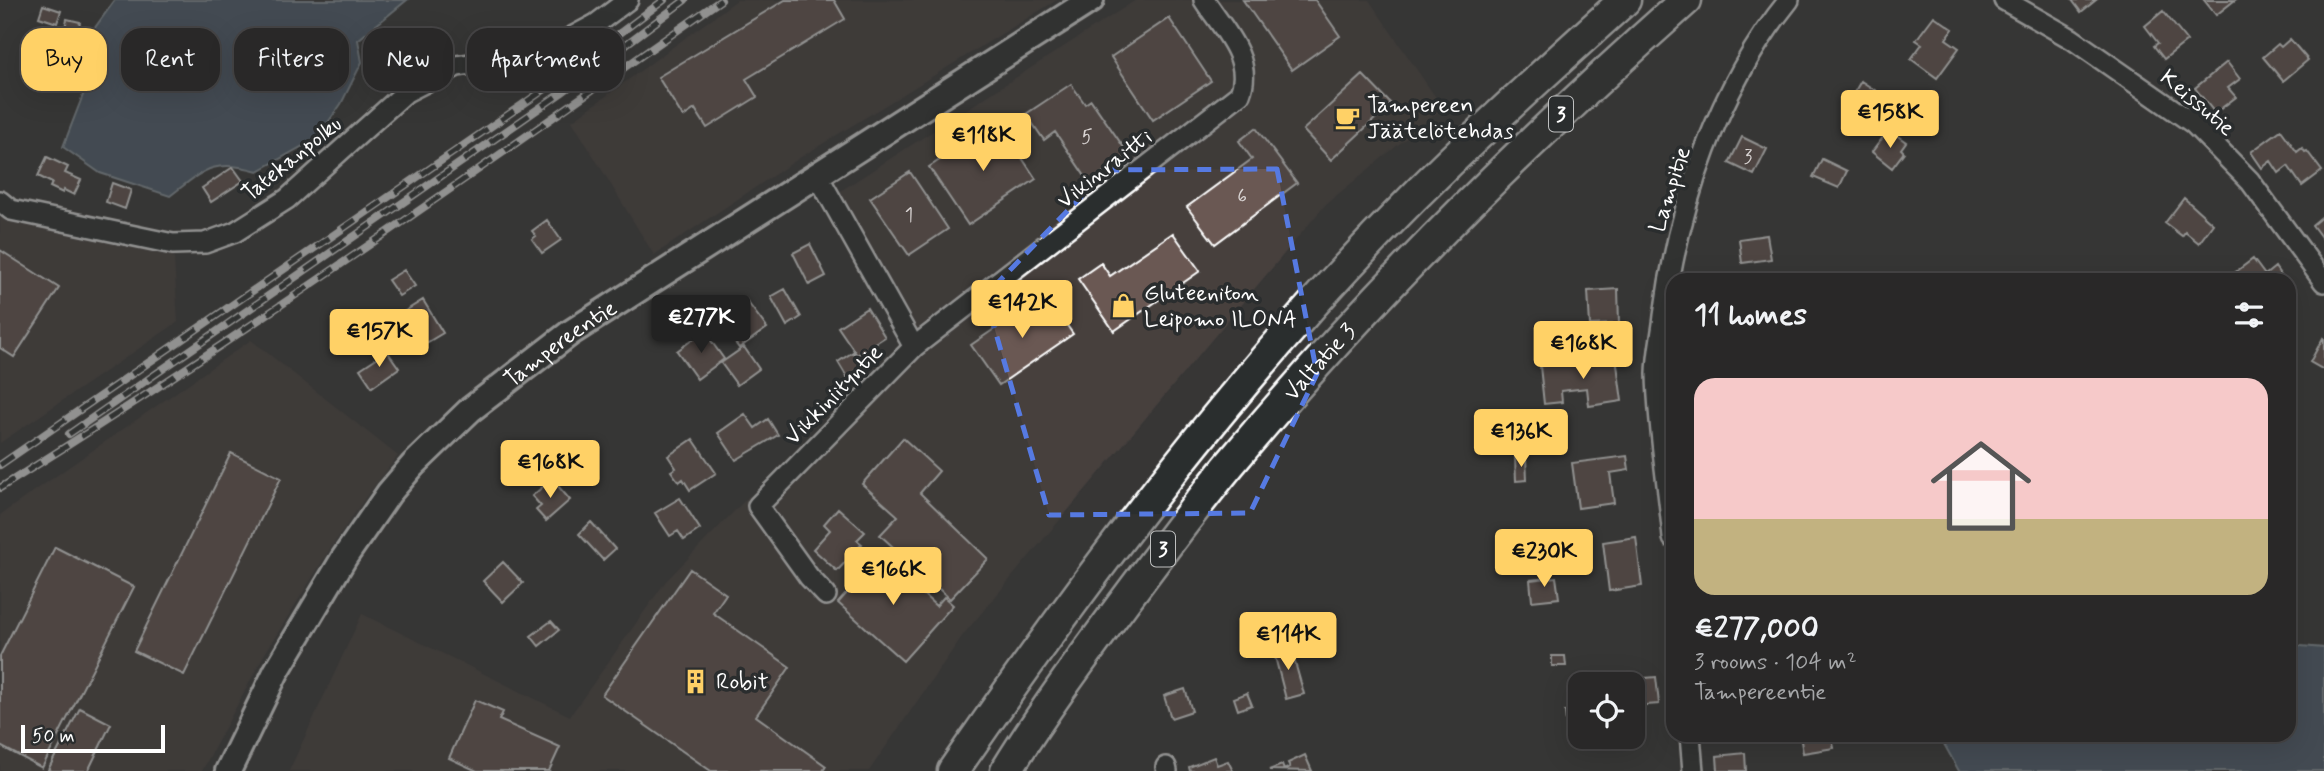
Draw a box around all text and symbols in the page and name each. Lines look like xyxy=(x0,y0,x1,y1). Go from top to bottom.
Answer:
chip: Buy xyxy=(21,28,107,91)
chip: Rent xyxy=(121,28,220,91)
chip: Filters xyxy=(234,28,349,91)
chip: New xyxy=(363,28,453,91)
chip: Apartment xyxy=(467,28,624,91)
street label: Keissutie xyxy=(2153,63,2240,144)
pin: €158K xyxy=(1841,90,1939,150)
place label: Tampereen Jäätelötehdas xyxy=(1367,91,1514,147)
road number: 3 xyxy=(1549,96,1573,132)
text: €158K xyxy=(1857,98,1923,128)
cafe icon: Tampereen Jäätelötehdas xyxy=(1333,103,1361,131)
street label: Tatekanpolku xyxy=(236,110,349,209)
pin: €118K xyxy=(934,114,1032,173)
text: €118K xyxy=(951,121,1015,151)
street label: Vikinraitti xyxy=(1051,123,1159,216)
house number: 5 xyxy=(1081,125,1093,150)
street label: Lampitie xyxy=(1643,143,1699,236)
house number: 3 xyxy=(1744,145,1753,170)
house number: 6 xyxy=(1237,184,1247,209)
house number: 1 xyxy=(905,203,913,228)
place label: Gluteeniton Leipomo ILONA xyxy=(1144,279,1297,335)
pin: €142K xyxy=(973,280,1071,340)
text: €142K xyxy=(987,288,1057,318)
shop icon: Gluteeniton Leipomo ILONA xyxy=(1110,291,1138,319)
street label: Tampereentie xyxy=(498,294,623,395)
pin: €277K xyxy=(652,296,750,355)
text: 11 homes xyxy=(1694,296,1807,335)
icon: filters xyxy=(2230,296,2268,334)
text: €277K xyxy=(668,303,735,333)
pin: €157K xyxy=(330,310,428,369)
text: €157K xyxy=(346,317,412,347)
street label: Valtatie 3 xyxy=(1278,318,1363,408)
pin: €168K xyxy=(1534,322,1632,381)
text: €168K xyxy=(1550,329,1616,359)
street label: Vikkiniityntie xyxy=(779,338,890,452)
pin: €136K xyxy=(1472,410,1570,469)
text: €136K xyxy=(1490,417,1552,447)
icon: home xyxy=(1918,423,2044,549)
pin: €168K xyxy=(501,440,599,500)
text: €168K xyxy=(517,448,583,478)
pin: €230K xyxy=(1495,530,1593,589)
road number: 3 xyxy=(1151,532,1175,566)
text: €230K xyxy=(1511,537,1577,567)
pin: €166K xyxy=(844,548,942,607)
text: €166K xyxy=(860,555,926,585)
text: €277,000 xyxy=(1694,609,1819,648)
pin: €114K xyxy=(1239,612,1337,672)
text: €114K xyxy=(1255,620,1321,650)
text: 3 rooms · 104 m² xyxy=(1694,648,1857,678)
building icon: Robit xyxy=(682,667,710,695)
place label: Robit xyxy=(716,668,769,698)
map controls xyxy=(1568,672,1645,749)
button: locate xyxy=(1568,672,1645,749)
text: Tampereentie xyxy=(1694,678,1826,708)
scale bar xyxy=(21,722,164,754)
text: 50 m xyxy=(32,724,75,749)

